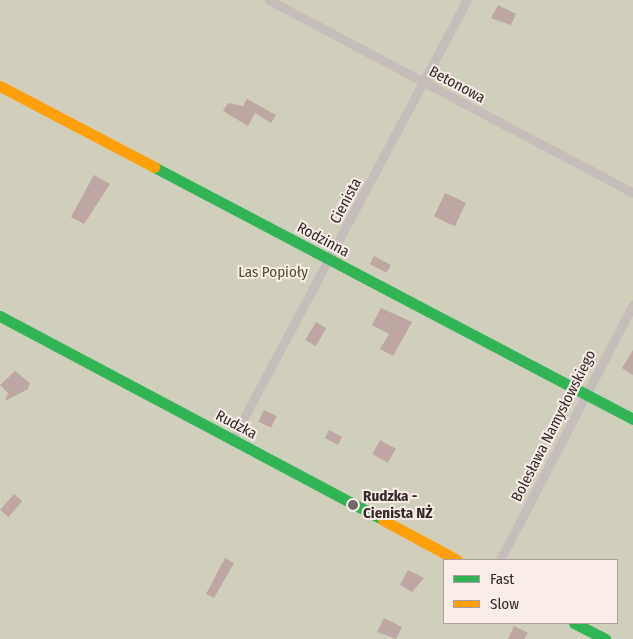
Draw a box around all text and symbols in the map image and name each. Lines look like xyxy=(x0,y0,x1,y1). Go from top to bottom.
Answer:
street label: Betonowa xyxy=(426,63,488,107)
street label: Cienista xyxy=(327,175,365,227)
street label: Rodzinna xyxy=(294,219,352,261)
park label: Las Popioły xyxy=(238,264,308,282)
street label: Bolesława Namysłowskiego xyxy=(508,347,600,505)
street label: Rudzka xyxy=(212,407,260,443)
place label: Rudzka - Cienista NŻ xyxy=(363,487,433,522)
marker: Rudzka - Cienista NŻ xyxy=(347,499,359,511)
legend xyxy=(443,559,618,624)
text: Fast xyxy=(490,570,514,588)
text: Slow xyxy=(490,595,519,613)

